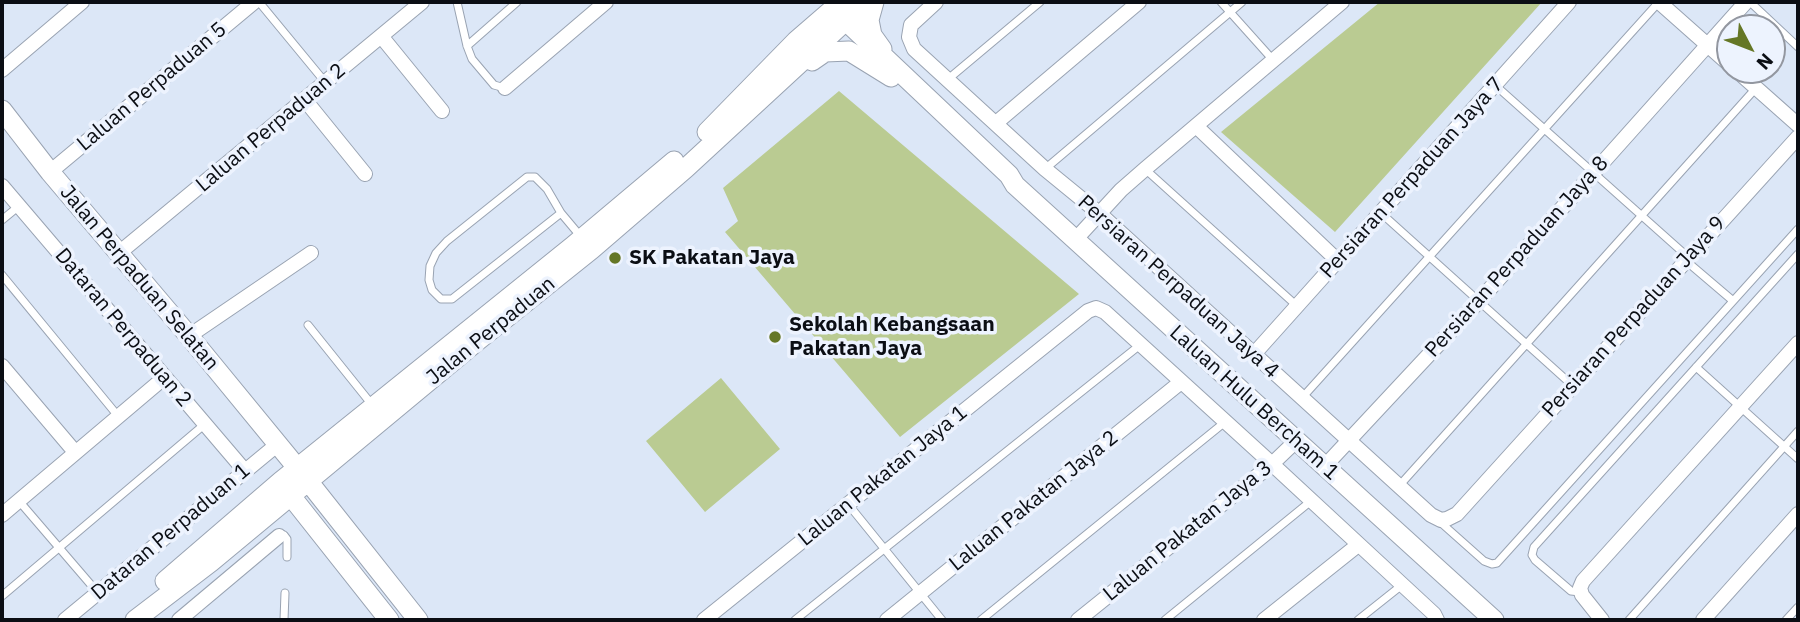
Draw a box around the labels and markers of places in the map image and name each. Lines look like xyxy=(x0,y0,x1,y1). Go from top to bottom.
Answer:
place label: SK Pakatan Jaya xyxy=(629,245,795,271)
marker: SK Pakatan Jaya xyxy=(607,250,623,266)
place label: Sekolah Kebangsaan Pakatan Jaya xyxy=(789,312,995,362)
marker: Sekolah Kebangsaan Pakatan Jaya xyxy=(767,329,783,345)

